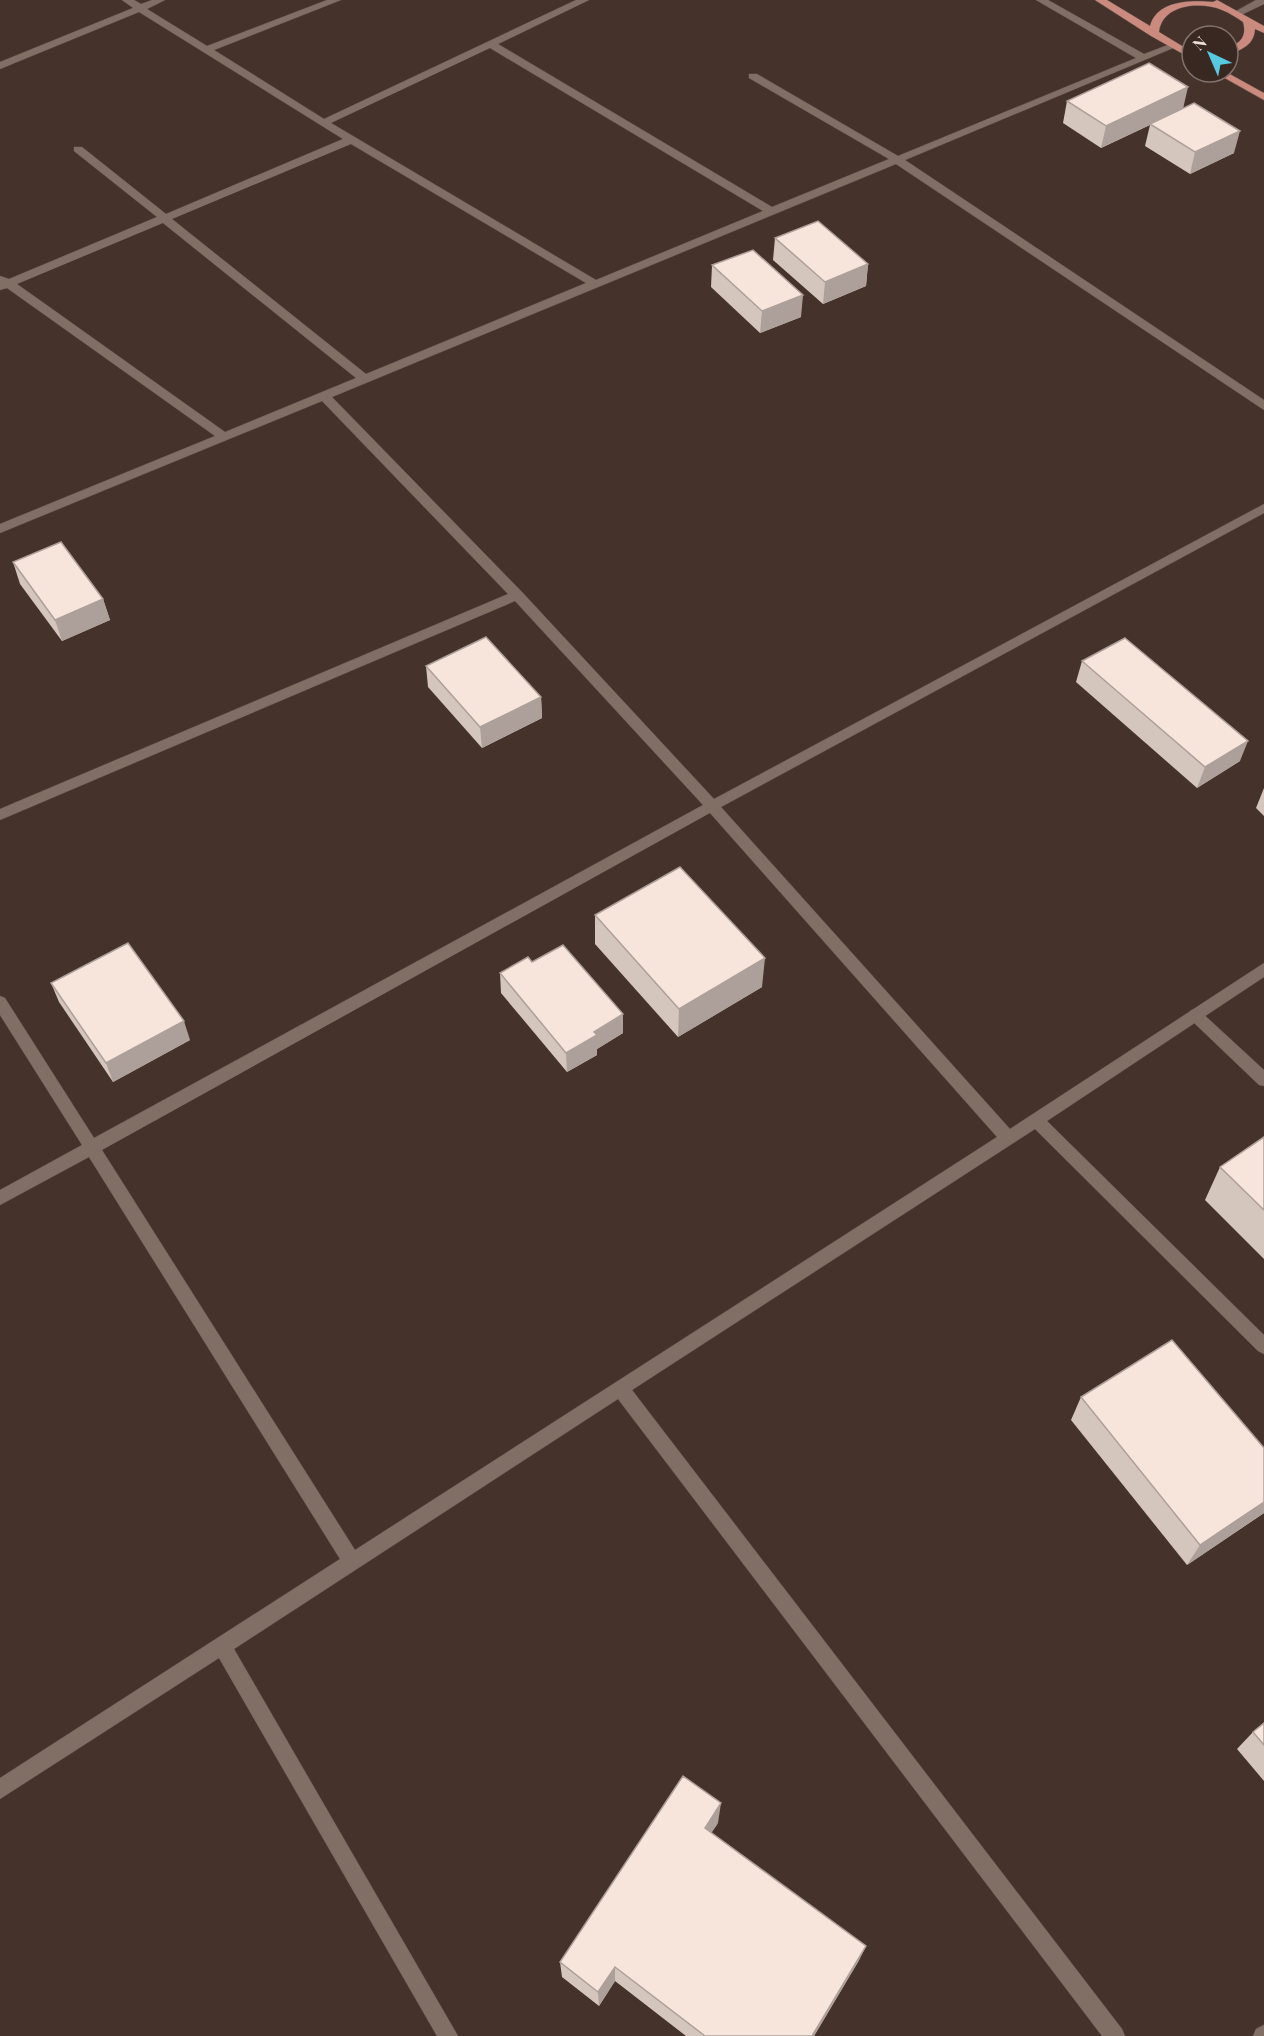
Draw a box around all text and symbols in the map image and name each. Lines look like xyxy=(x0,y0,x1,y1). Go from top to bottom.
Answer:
north arrow xyxy=(1180,24,1240,84)
text: N xyxy=(1188,31,1211,54)

